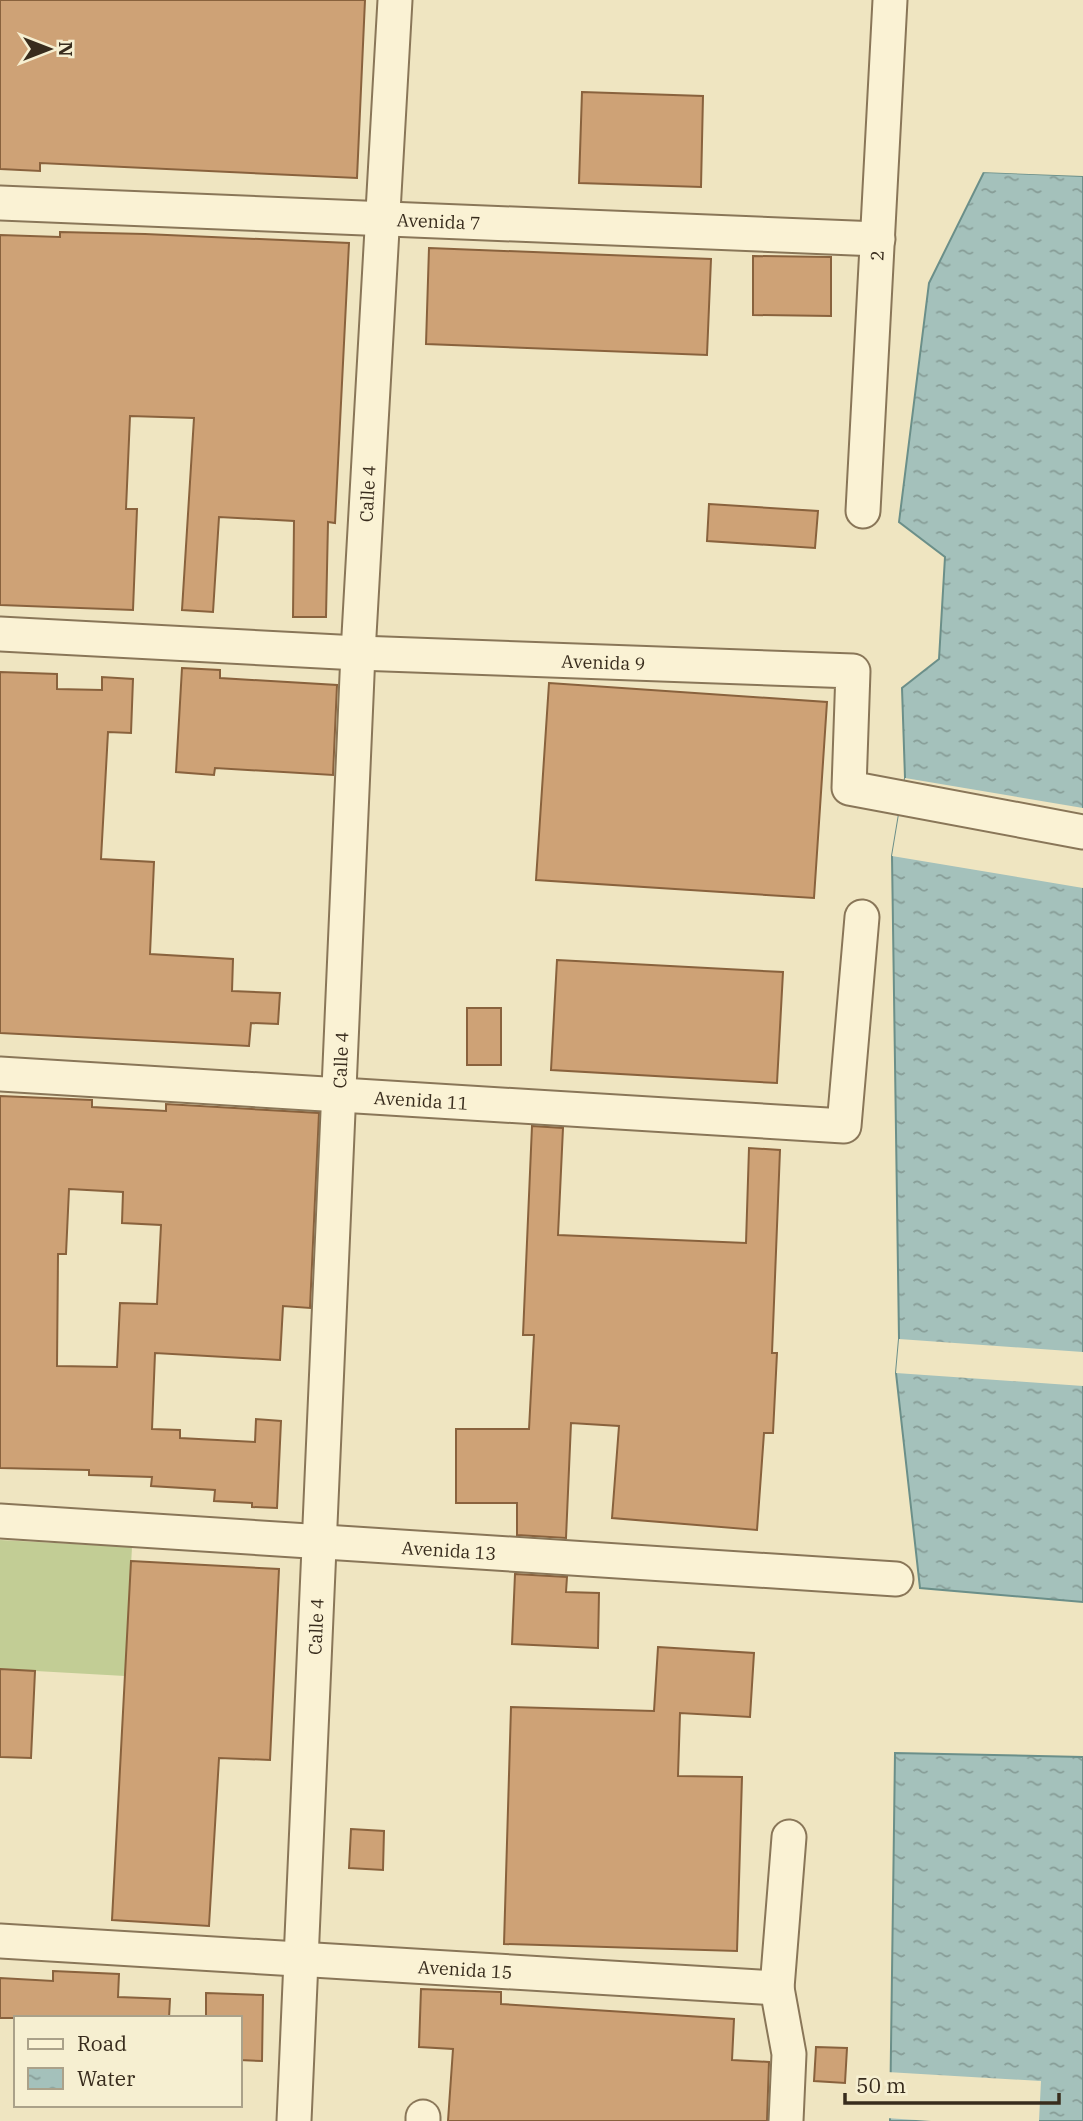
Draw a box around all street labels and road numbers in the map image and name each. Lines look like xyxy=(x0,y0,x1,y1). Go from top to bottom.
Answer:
street label: Avenida 7 xyxy=(396,208,481,234)
street label: 2 xyxy=(865,249,888,261)
street label: Calle 4 xyxy=(354,465,380,523)
street label: Avenida 9 xyxy=(561,649,646,675)
street label: Calle 4 xyxy=(328,1031,353,1089)
street label: Avenida 11 xyxy=(373,1086,469,1114)
street label: Avenida 13 xyxy=(401,1536,497,1565)
street label: Calle 4 xyxy=(303,1598,328,1655)
street label: Avenida 15 xyxy=(417,1955,513,1983)

